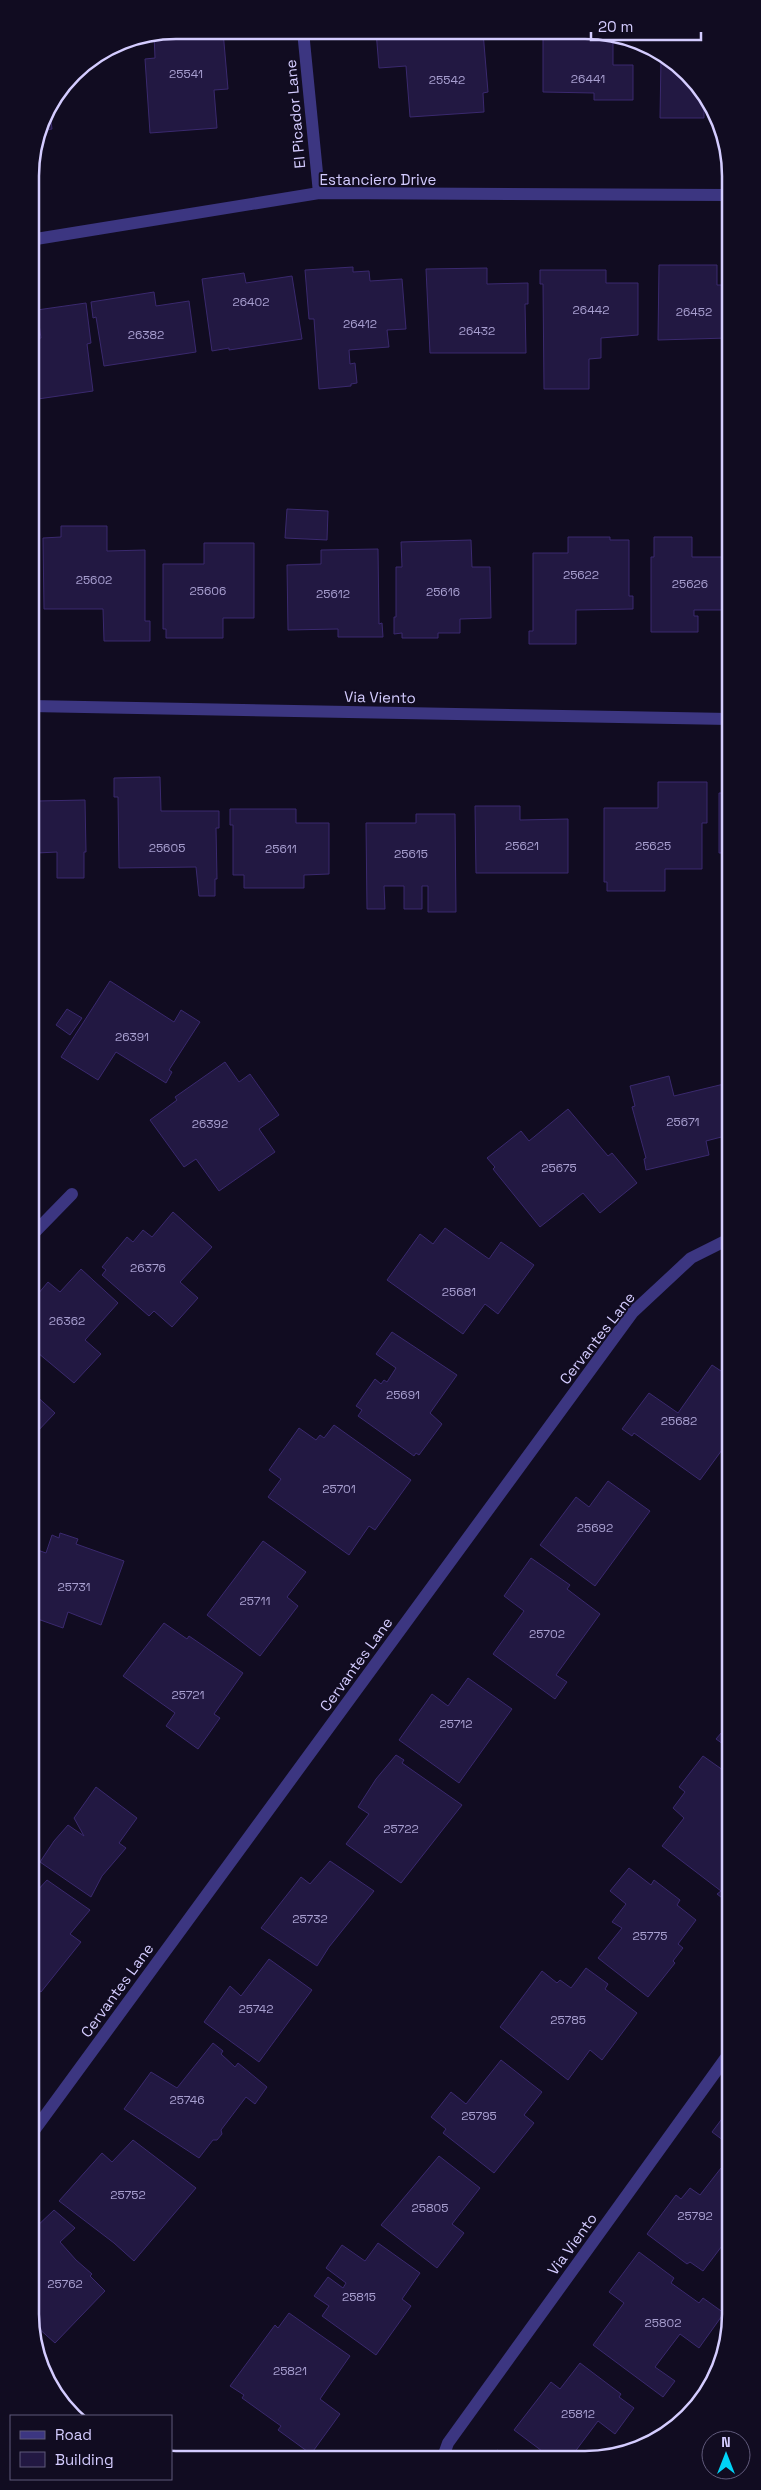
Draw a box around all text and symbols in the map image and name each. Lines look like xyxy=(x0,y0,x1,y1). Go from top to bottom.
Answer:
scale bar xyxy=(591,10,701,42)
text: 20 m xyxy=(598,17,633,36)
street label: El Picador Lane xyxy=(281,59,309,169)
house number: 25541 xyxy=(169,66,203,82)
house number: 26441 xyxy=(571,71,605,87)
house number: 25542 xyxy=(429,72,465,88)
street label: Estanciero Drive xyxy=(320,170,437,189)
house number: 26402 xyxy=(232,294,270,310)
house number: 26442 xyxy=(573,302,609,318)
house number: 26452 xyxy=(676,304,712,320)
house number: 26412 xyxy=(343,316,377,332)
house number: 26432 xyxy=(459,323,495,339)
house number: 26382 xyxy=(128,327,164,343)
house number: 25622 xyxy=(563,567,599,583)
house number: 25602 xyxy=(76,572,112,588)
house number: 25626 xyxy=(672,576,708,592)
house number: 25606 xyxy=(190,583,226,599)
house number: 25616 xyxy=(426,584,460,600)
house number: 25612 xyxy=(316,586,350,602)
street label: Via Viento xyxy=(344,687,416,707)
house number: 25621 xyxy=(505,838,539,854)
house number: 25625 xyxy=(635,838,671,854)
house number: 25605 xyxy=(149,840,185,856)
house number: 25611 xyxy=(265,841,297,857)
house number: 25615 xyxy=(394,846,428,862)
house number: 26391 xyxy=(115,1029,149,1045)
house number: 25671 xyxy=(666,1114,700,1130)
house number: 26392 xyxy=(192,1116,228,1132)
house number: 25675 xyxy=(541,1160,577,1176)
house number: 26376 xyxy=(130,1260,166,1276)
house number: 25681 xyxy=(442,1284,476,1300)
street label: Cervantes Lane xyxy=(555,1288,639,1388)
house number: 26362 xyxy=(49,1313,85,1329)
house number: 25691 xyxy=(386,1387,420,1403)
house number: 25682 xyxy=(661,1413,697,1429)
house number: 25701 xyxy=(322,1481,356,1497)
house number: 25692 xyxy=(577,1520,613,1536)
house number: 25731 xyxy=(57,1579,91,1595)
house number: 25711 xyxy=(240,1593,270,1609)
street label: Cervantes Lane xyxy=(315,1613,397,1715)
house number: 25702 xyxy=(529,1626,565,1642)
house number: 25721 xyxy=(171,1687,205,1703)
house number: 25712 xyxy=(439,1716,473,1732)
house number: 25722 xyxy=(383,1821,419,1837)
house number: 25732 xyxy=(292,1911,328,1927)
house number: 25775 xyxy=(632,1928,668,1944)
street label: Cervantes Lane xyxy=(76,1939,158,2041)
house number: 25742 xyxy=(238,2001,274,2017)
house number: 25785 xyxy=(550,2012,586,2028)
house number: 25746 xyxy=(169,2092,205,2108)
house number: 25795 xyxy=(461,2108,497,2124)
house number: 25752 xyxy=(110,2187,146,2203)
house number: 25805 xyxy=(412,2200,448,2216)
house number: 25792 xyxy=(677,2208,713,2224)
street label: Via Viento xyxy=(543,2209,601,2279)
house number: 25762 xyxy=(47,2276,83,2292)
house number: 25815 xyxy=(342,2289,376,2305)
house number: 25802 xyxy=(645,2315,681,2331)
house number: 25821 xyxy=(273,2363,307,2379)
house number: 25812 xyxy=(561,2406,595,2422)
legend xyxy=(10,2415,172,2480)
text: Road xyxy=(55,2425,92,2444)
north arrow xyxy=(701,2430,751,2480)
text: N xyxy=(721,2433,731,2451)
text: Building xyxy=(55,2450,114,2469)

